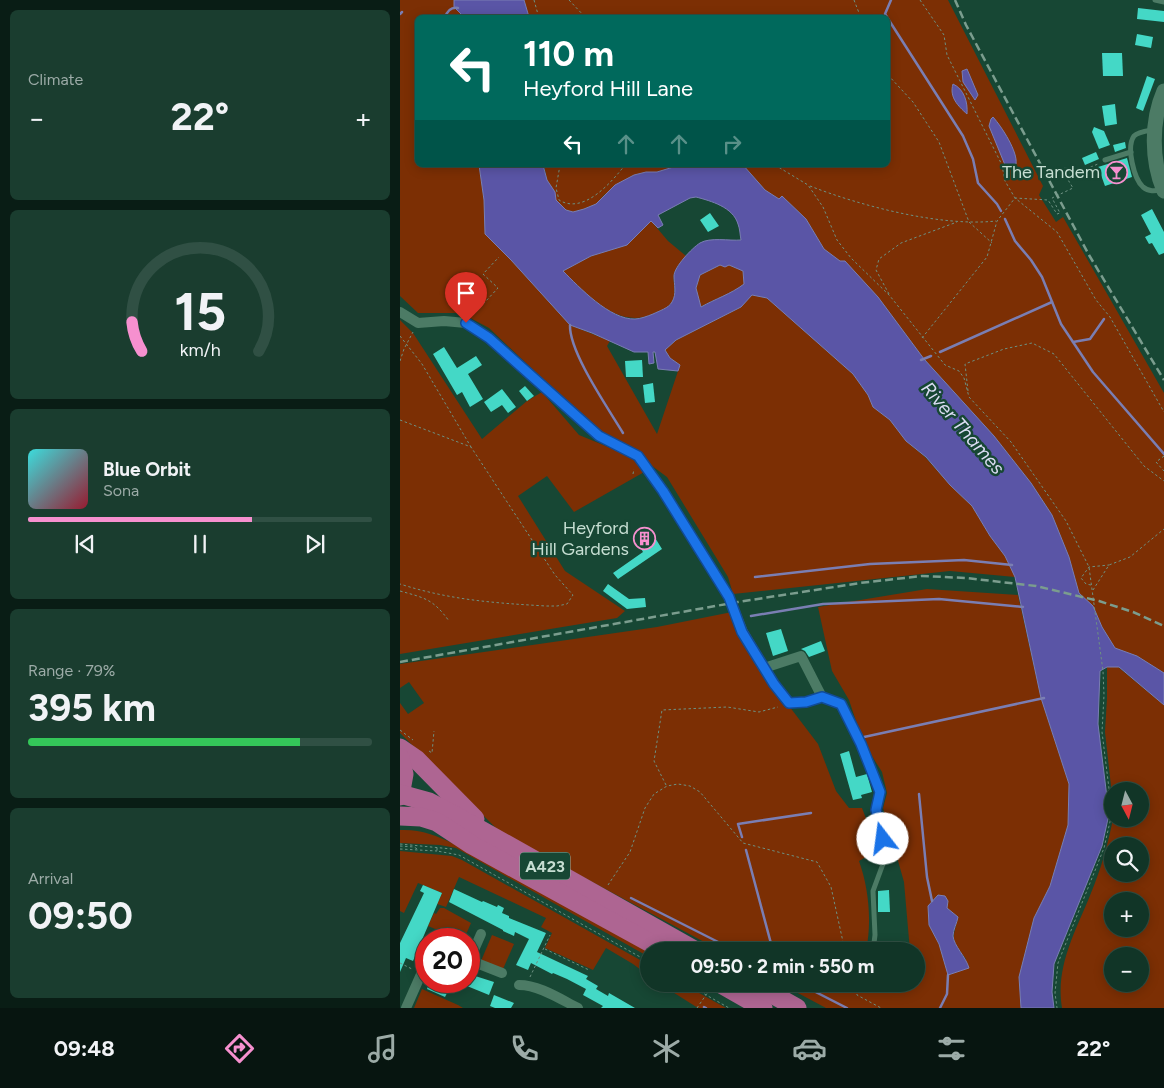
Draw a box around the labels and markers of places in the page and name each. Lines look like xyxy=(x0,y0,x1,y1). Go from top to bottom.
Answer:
bar icon: The Tandem xyxy=(1104,160,1128,184)
place label: The Tandem xyxy=(1002,161,1100,183)
pin xyxy=(445,272,487,323)
place label: Heyford Hill Gardens xyxy=(531,517,629,560)
building icon: Heyford Hill Gardens xyxy=(633,526,657,550)

